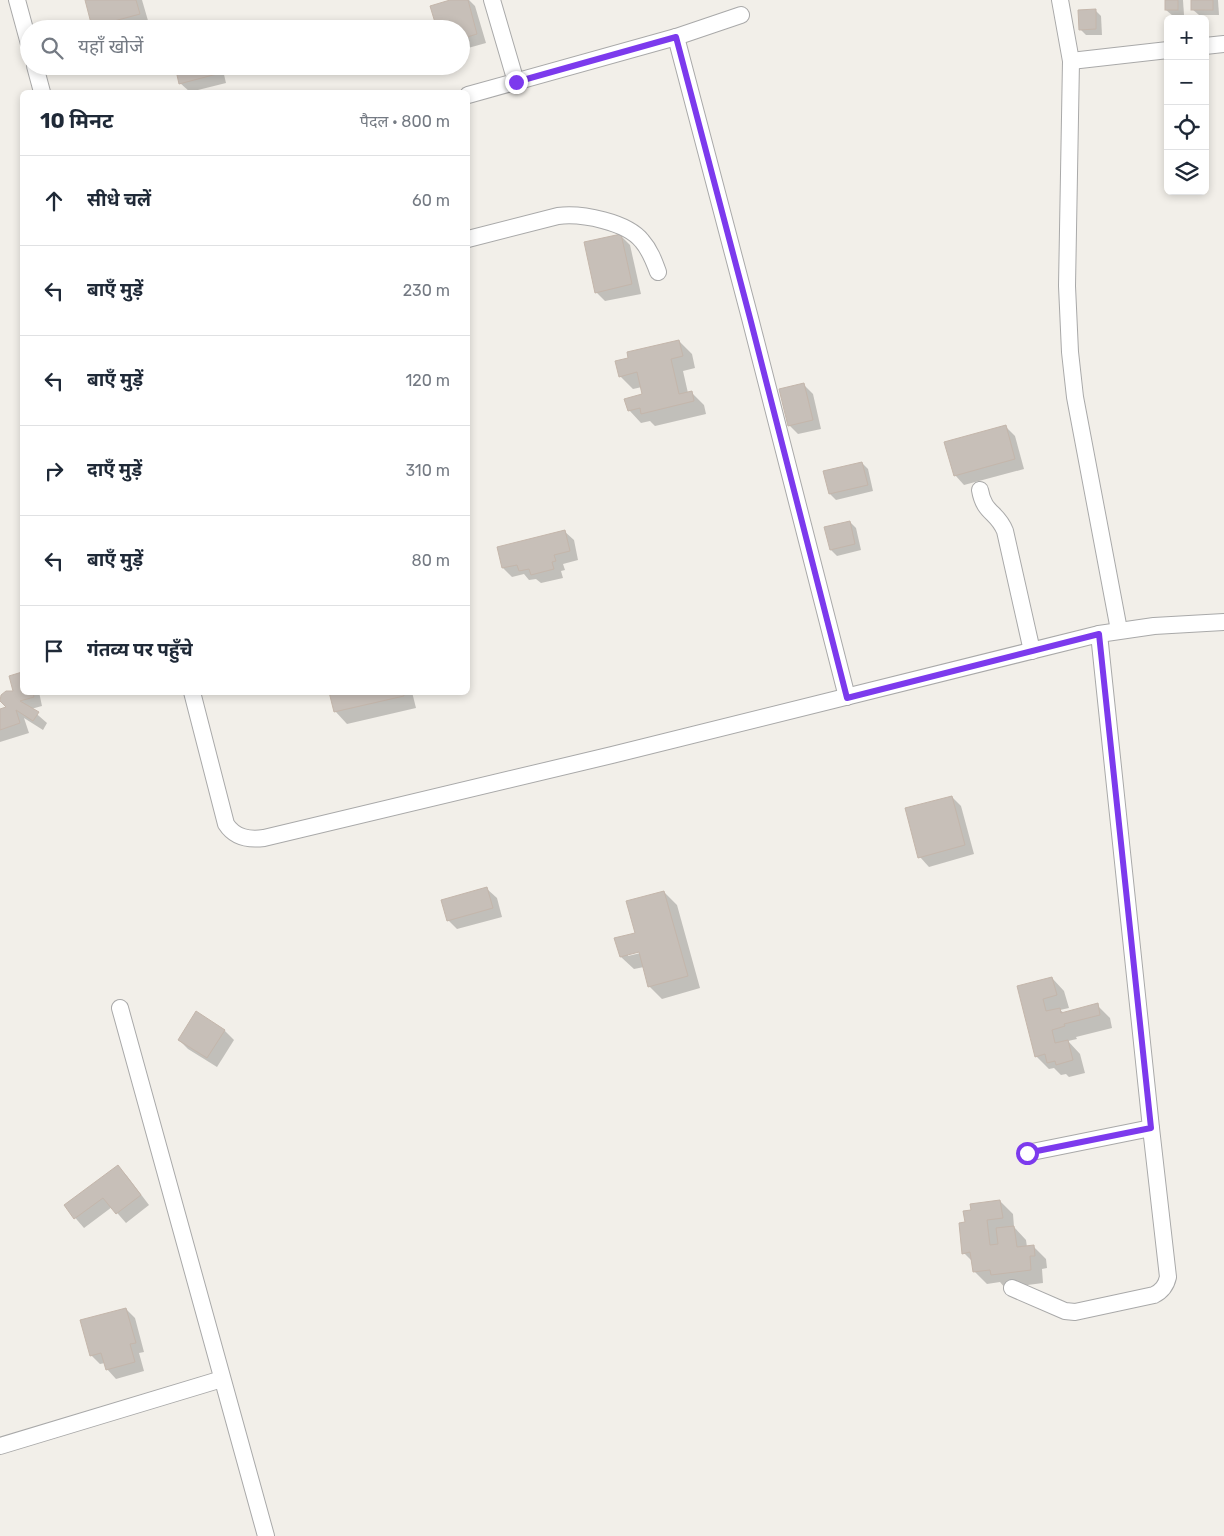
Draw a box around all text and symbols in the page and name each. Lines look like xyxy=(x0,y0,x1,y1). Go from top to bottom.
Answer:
map controls xyxy=(1164,15,1209,195)
button: + xyxy=(1164,15,1209,60)
search box xyxy=(20,20,470,75)
icon: search xyxy=(38,34,66,62)
text: यहाँ खोजें xyxy=(78,35,143,58)
button: − xyxy=(1164,60,1209,105)
route end xyxy=(505,71,528,94)
button: locate xyxy=(1164,105,1209,150)
text: 10 मिनट xyxy=(40,108,113,133)
text: पैदल · 800 m xyxy=(360,112,450,131)
button: layers xyxy=(1164,150,1209,195)
icon: ahead xyxy=(40,187,68,215)
text: सीधे चलें xyxy=(87,188,151,211)
text: 60 m xyxy=(412,191,450,210)
icon: left xyxy=(40,277,68,305)
text: बाएँ मुड़ें xyxy=(87,278,143,301)
text: 230 m xyxy=(403,281,450,300)
icon: left xyxy=(40,367,68,395)
text: बाएँ मुड़ें xyxy=(87,368,143,391)
text: 120 m xyxy=(405,371,450,390)
icon: right xyxy=(40,457,68,485)
text: दाएँ मुड़ें xyxy=(87,458,142,481)
text: 310 m xyxy=(406,461,450,480)
icon: left xyxy=(40,547,68,575)
text: बाएँ मुड़ें xyxy=(87,548,143,571)
text: 80 m xyxy=(412,551,450,570)
icon: arrive xyxy=(40,637,68,665)
text: गंतव्य पर पहुँचे xyxy=(87,638,193,661)
route start xyxy=(1016,1142,1039,1165)

